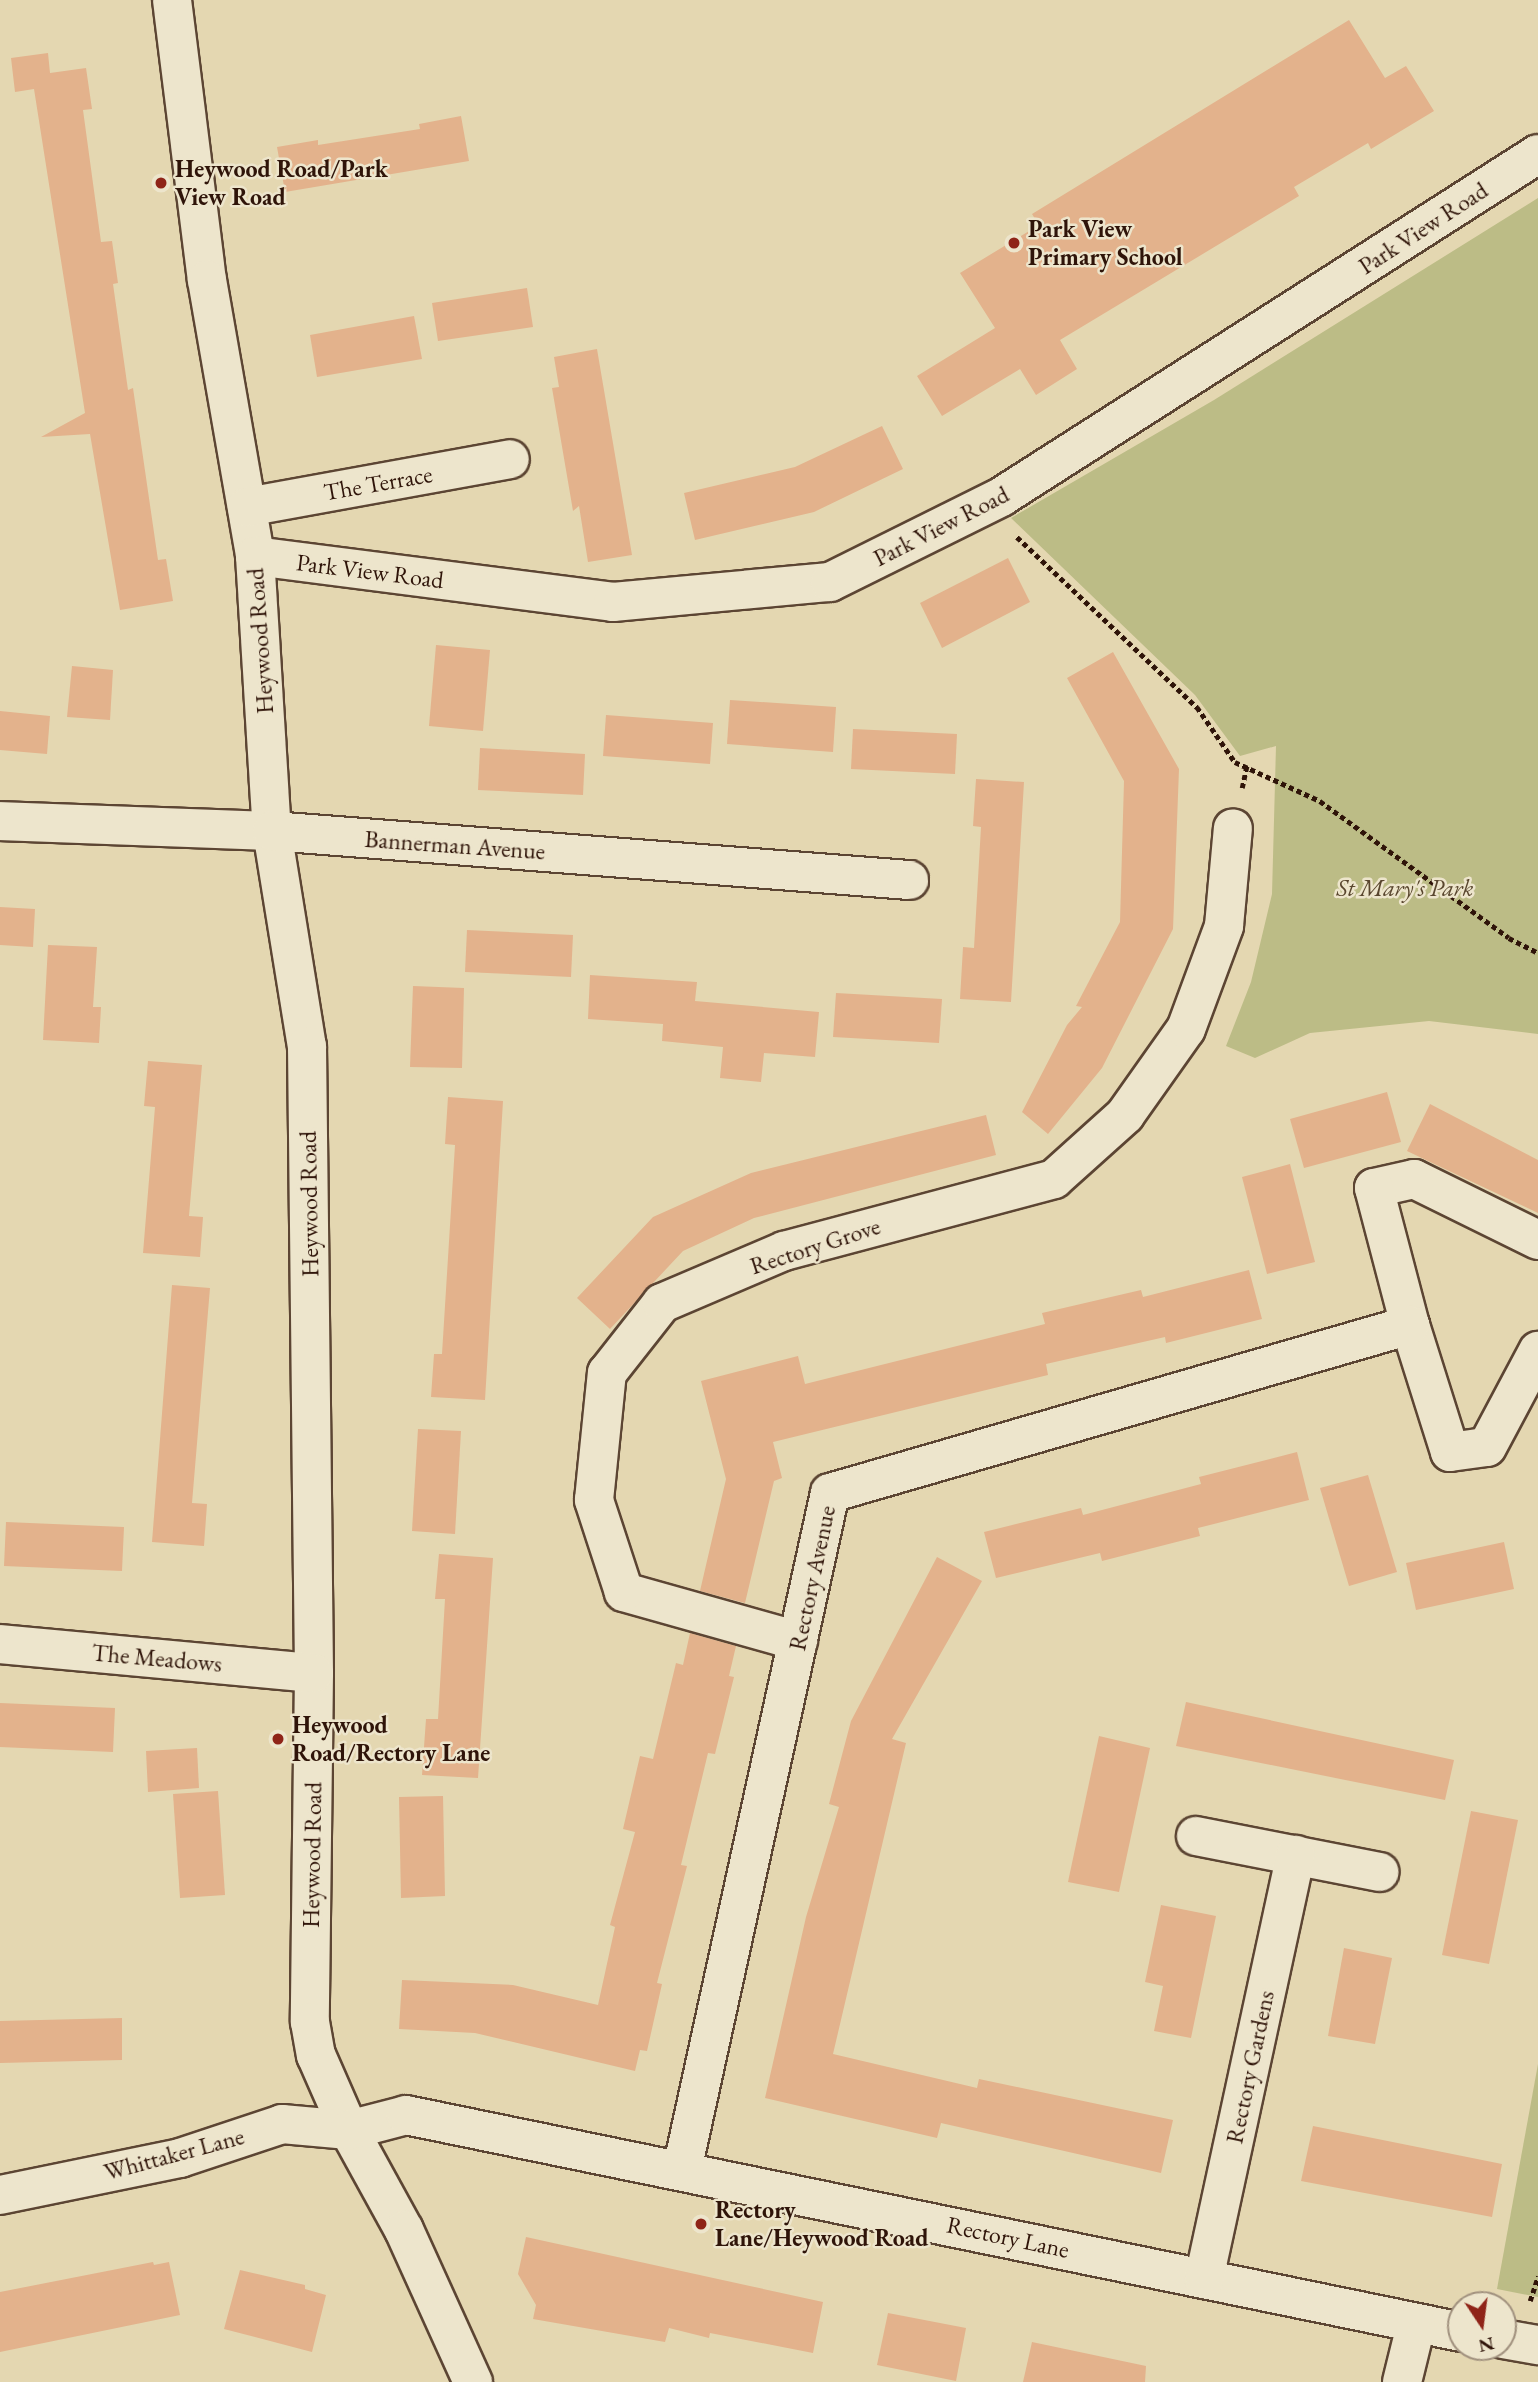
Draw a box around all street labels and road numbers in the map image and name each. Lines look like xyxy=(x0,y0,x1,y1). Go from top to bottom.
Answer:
street label: Park View Road xyxy=(1353,176,1493,280)
street label: The Terrace xyxy=(321,459,435,507)
street label: Park View Road xyxy=(869,480,1013,572)
street label: Park View Road xyxy=(295,548,445,594)
street label: Heywood Road xyxy=(241,567,279,715)
street label: Bannerman Avenue xyxy=(364,824,546,866)
street label: Heywood Road xyxy=(293,1131,325,1277)
street label: Rectory Grove xyxy=(746,1211,884,1281)
street label: Rectory Avenue xyxy=(783,1503,841,1653)
street label: The Meadows xyxy=(91,1638,223,1678)
street label: Heywood Road xyxy=(296,1782,328,1928)
street label: Rectory Gardens xyxy=(1220,1988,1280,2146)
street label: Whittaker Lane xyxy=(101,2121,247,2187)
street label: Rectory Lane xyxy=(944,2210,1072,2264)

